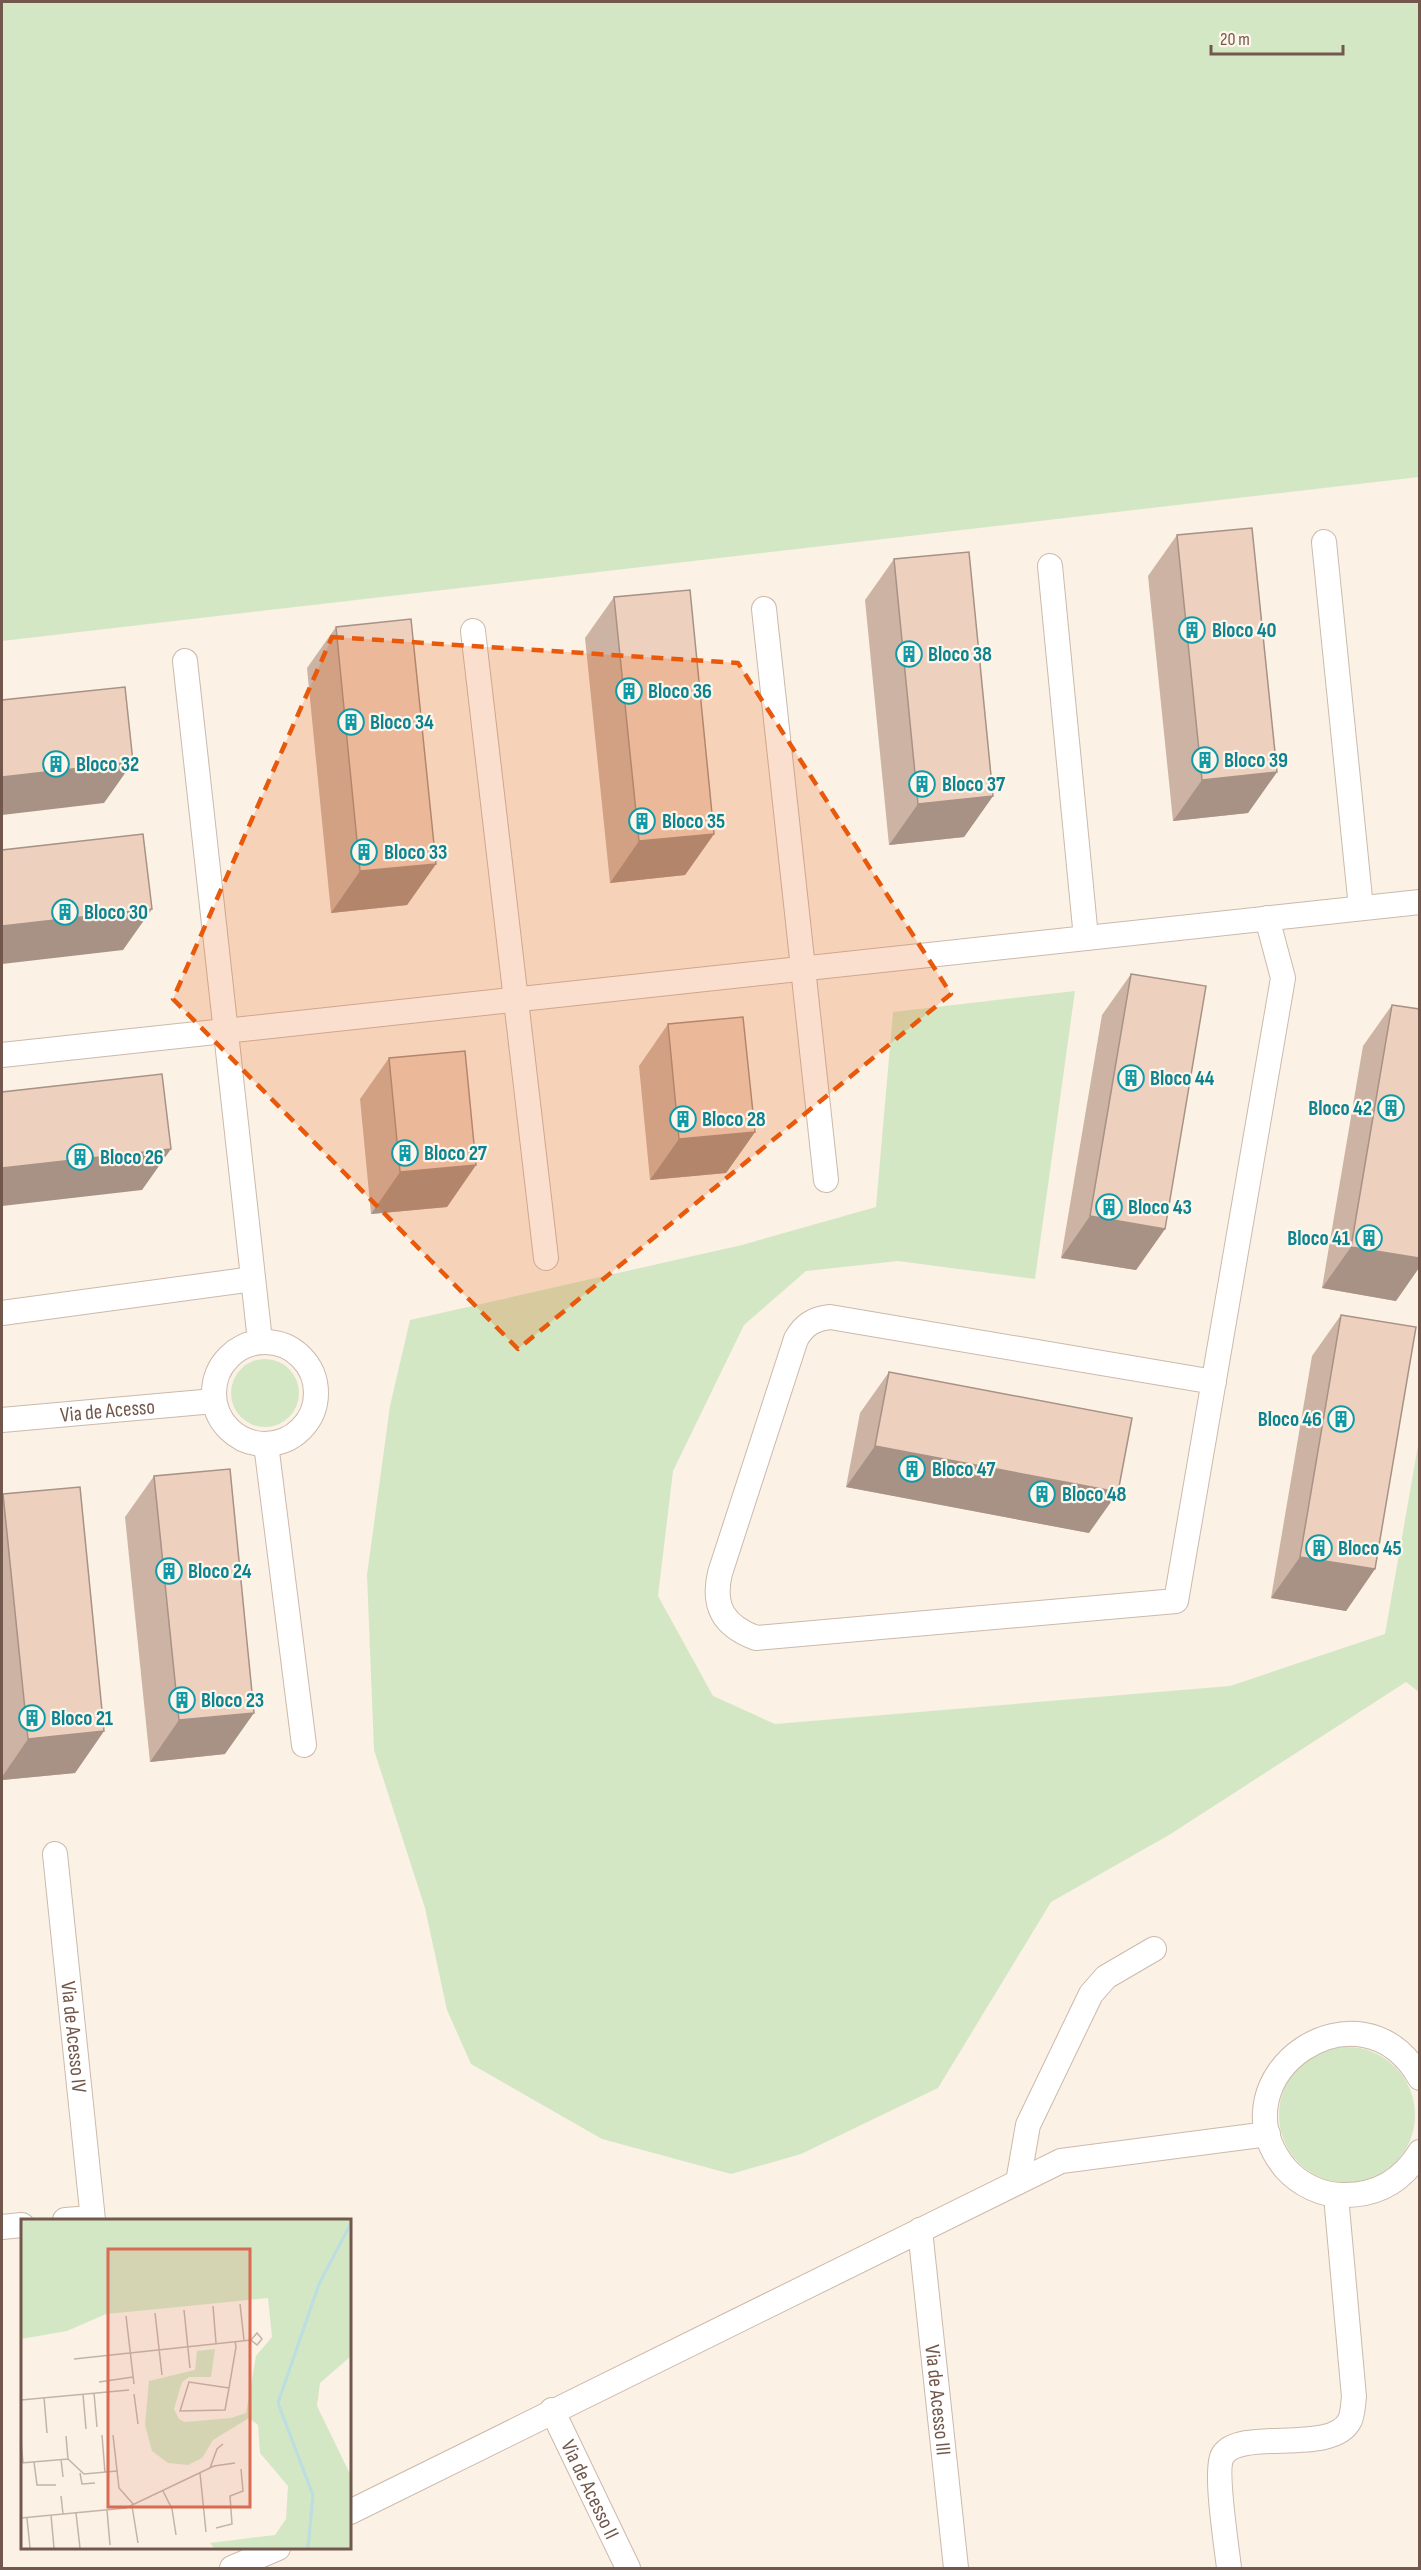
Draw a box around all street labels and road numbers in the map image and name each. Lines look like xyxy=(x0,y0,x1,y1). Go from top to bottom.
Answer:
street label: Via de Acesso xyxy=(59,1394,156,1427)
street label: Via de Acesso IV xyxy=(56,1980,92,2095)
street label: Via de Acesso III xyxy=(920,2343,956,2457)
street label: Via de Acesso II xyxy=(556,2436,625,2543)

